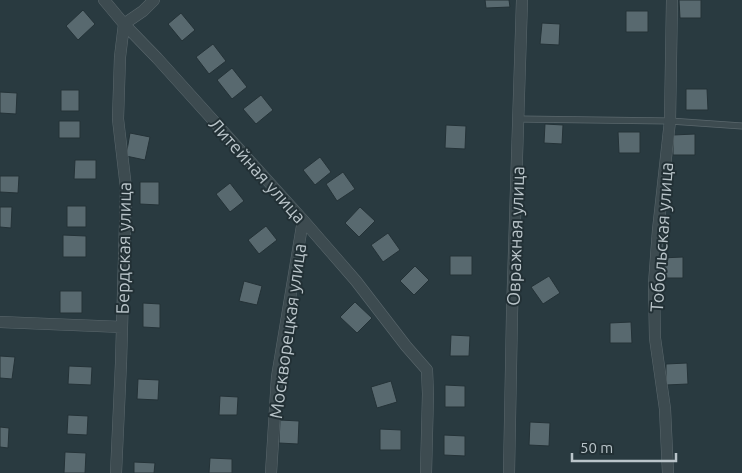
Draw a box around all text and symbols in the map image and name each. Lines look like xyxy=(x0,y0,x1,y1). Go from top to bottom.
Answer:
street label: Литейная улица xyxy=(206,113,310,227)
street label: Тобольская улица xyxy=(646,161,676,313)
street label: Овражная улица xyxy=(503,166,527,306)
street label: Бердская улица xyxy=(112,182,134,314)
street label: Москворецкая улица xyxy=(265,242,309,420)
scale bar xyxy=(572,430,676,462)
text: 50 m xyxy=(580,439,613,456)

